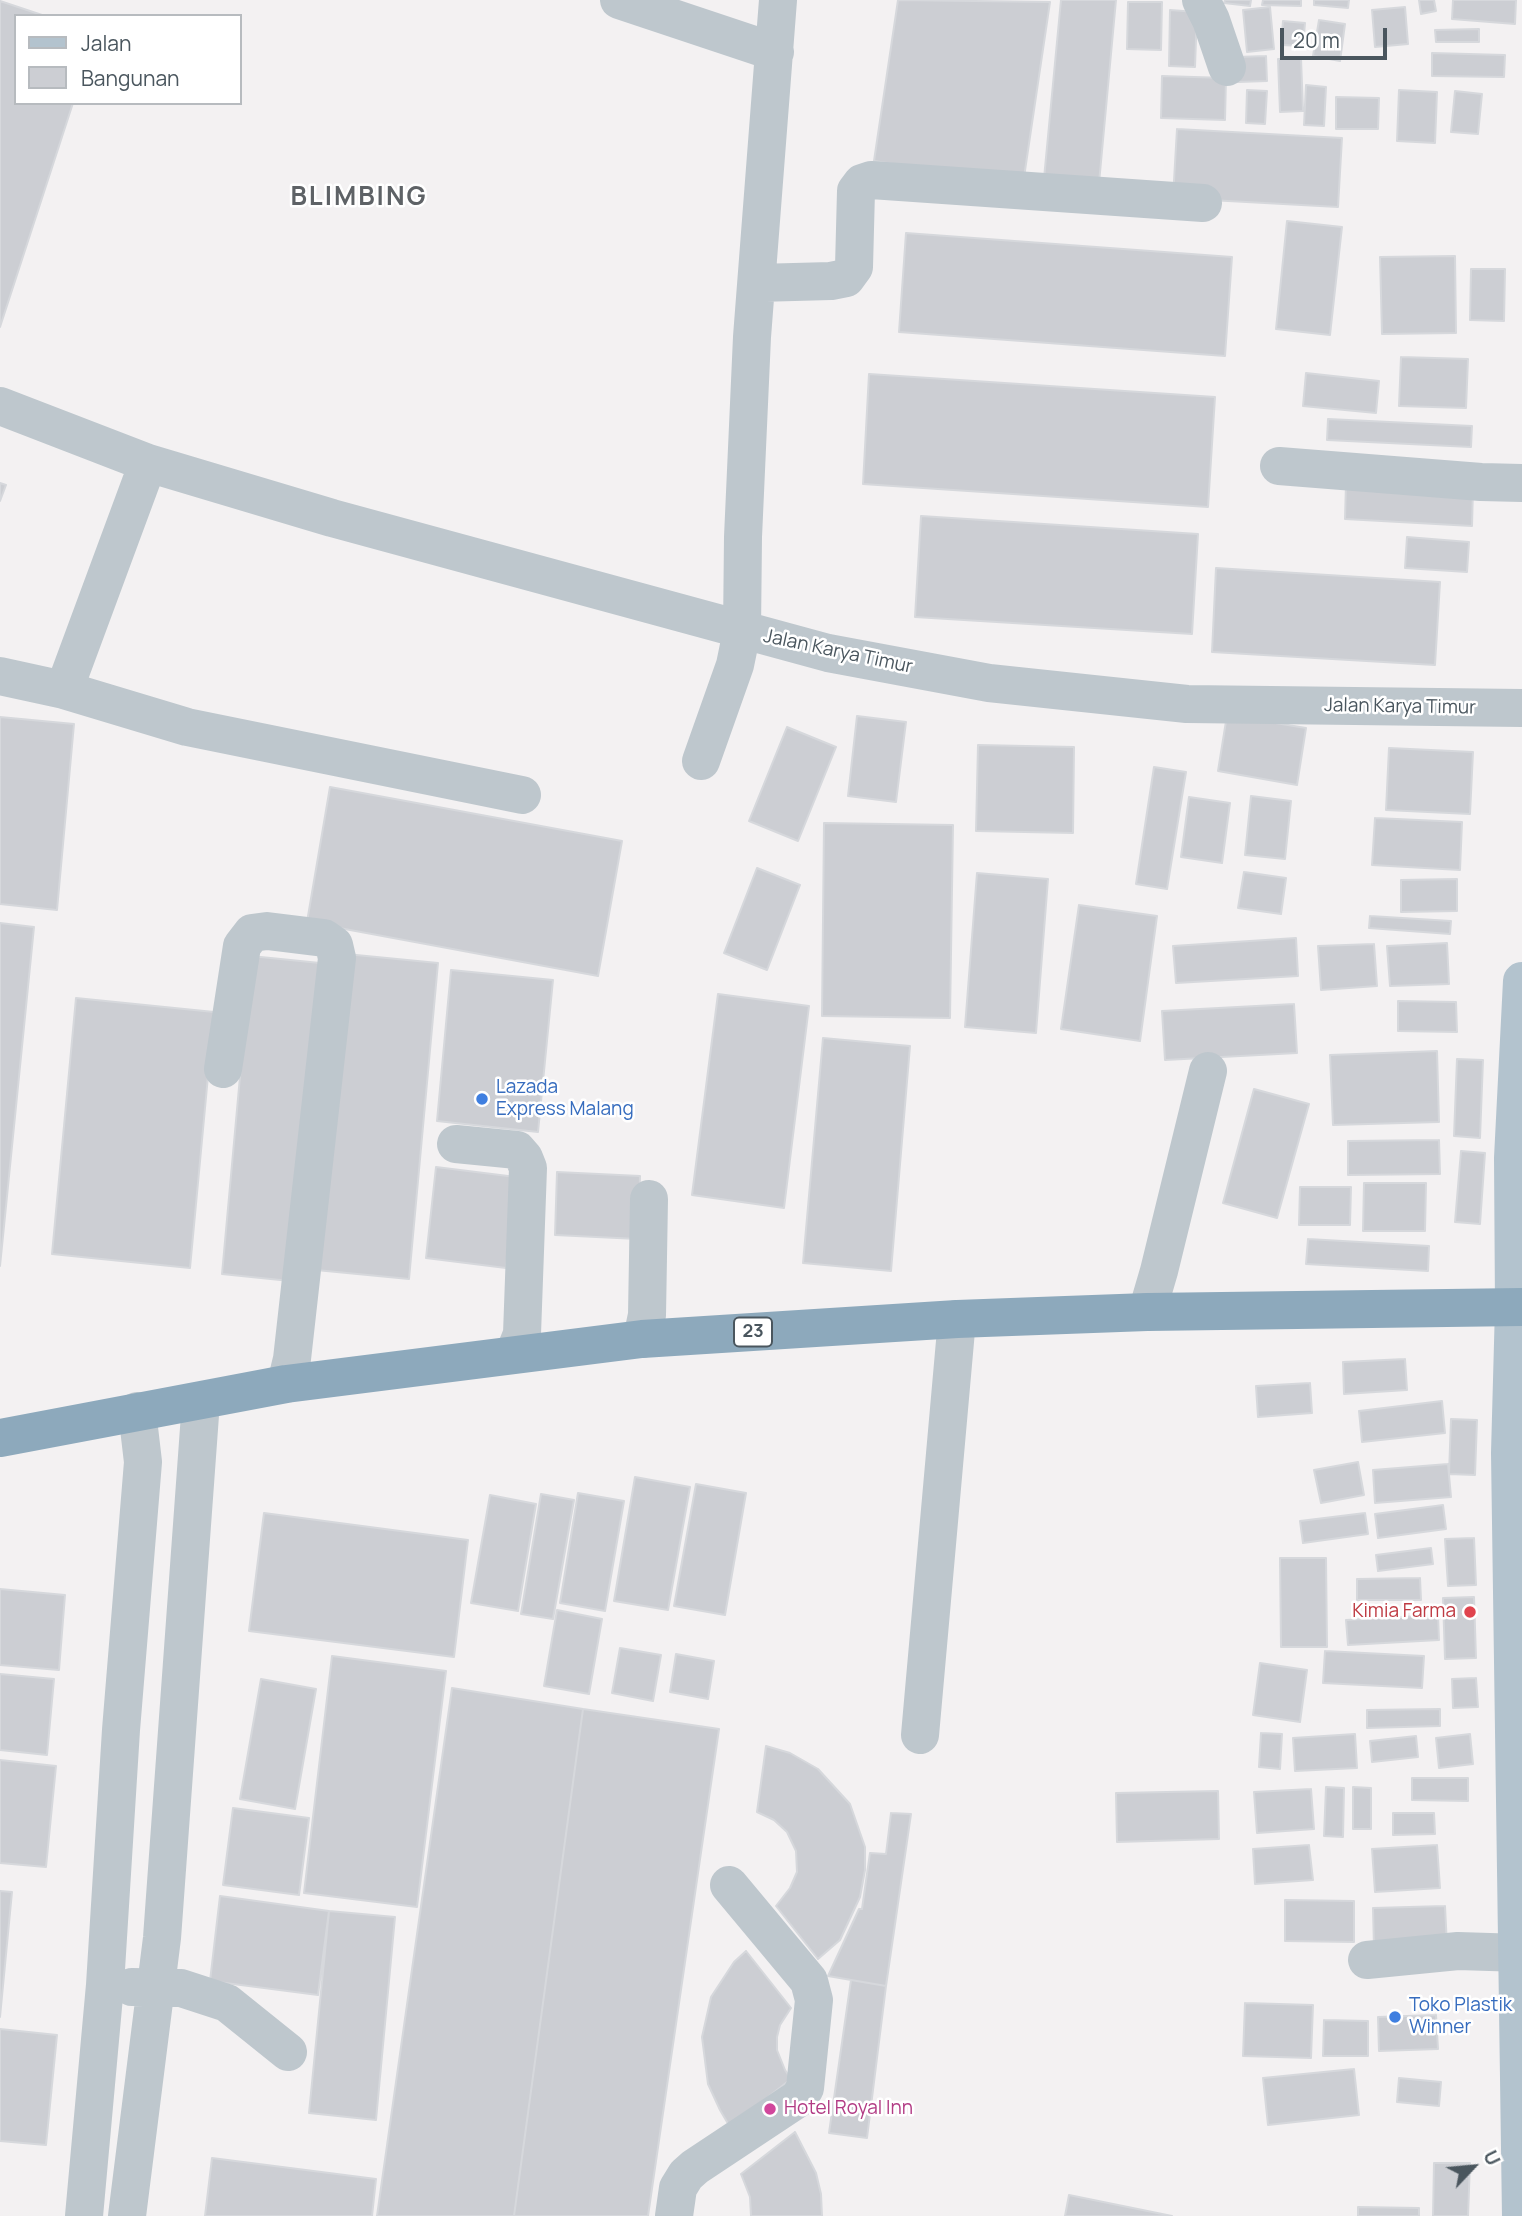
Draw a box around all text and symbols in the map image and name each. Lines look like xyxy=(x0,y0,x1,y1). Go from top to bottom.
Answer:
legend xyxy=(14,14,242,105)
scale bar xyxy=(1284,14,1391,58)
text: 20 m xyxy=(1293,26,1340,54)
text: Jalan xyxy=(81,29,131,57)
text: Bangunan xyxy=(81,64,180,92)
district label: BLIMBING xyxy=(291,182,427,214)
street label: Jalan Karya Timur xyxy=(761,625,915,679)
street label: Jalan Karya Timur xyxy=(1324,694,1476,720)
place label: Lazada Express Malang xyxy=(496,1077,634,1121)
marker: Lazada Express Malang xyxy=(474,1091,490,1107)
road number: 23 xyxy=(734,1317,772,1346)
place label: Kimia Farma xyxy=(1352,1601,1456,1623)
marker: Kimia Farma xyxy=(1462,1604,1478,1620)
place label: Toko Plastik Winner xyxy=(1409,1995,1512,2039)
marker: Toko Plastik Winner xyxy=(1387,2009,1403,2025)
place label: Hotel Royal Inn xyxy=(784,2098,913,2120)
marker: Hotel Royal Inn xyxy=(762,2101,778,2117)
north arrow xyxy=(1438,2132,1508,2202)
text: U xyxy=(1477,2146,1507,2170)

